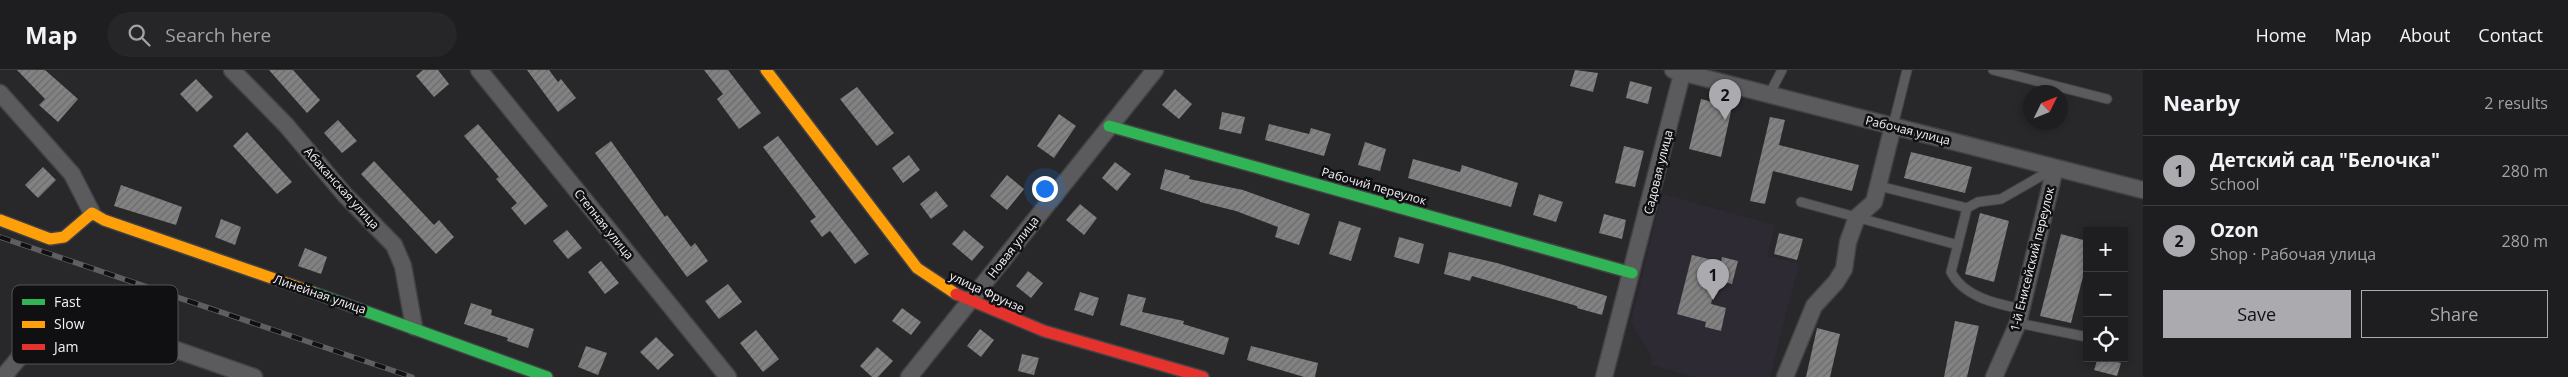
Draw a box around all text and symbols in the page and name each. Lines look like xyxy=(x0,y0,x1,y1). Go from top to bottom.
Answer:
search box xyxy=(107,12,457,57)
text: Map xyxy=(25,18,77,51)
icon: search xyxy=(125,21,153,49)
text: Search here xyxy=(165,22,271,48)
text: Home xyxy=(2256,23,2306,47)
text: Map xyxy=(2334,23,2372,47)
text: About xyxy=(2400,23,2450,47)
text: Contact xyxy=(2478,23,2543,47)
pin: 2 xyxy=(1709,79,1741,120)
north arrow xyxy=(2023,85,2068,130)
text: Nearby xyxy=(2163,89,2240,117)
text: 2 results xyxy=(2484,92,2548,114)
street label: Рабочая улица xyxy=(1864,111,1952,149)
street label: Садовая улица xyxy=(1639,128,1677,216)
street label: Абаканская улица xyxy=(301,143,383,233)
text: Детский сад "Белочка" xyxy=(2210,147,2440,173)
text: 1 xyxy=(2174,160,2184,182)
text: 280 m xyxy=(2502,160,2548,182)
street label: Рабочий переулок xyxy=(1320,163,1429,209)
text: School xyxy=(2210,173,2260,195)
your location xyxy=(1032,176,1058,202)
street label: 1-й Енисейский переулок xyxy=(2006,184,2058,333)
street label: Степная улица xyxy=(570,185,638,263)
street label: Новая улица xyxy=(983,213,1043,281)
text: Ozon xyxy=(2210,217,2259,243)
map controls xyxy=(2083,227,2128,362)
button: + xyxy=(2083,227,2128,272)
text: 2 xyxy=(2174,230,2184,252)
text: 280 m xyxy=(2502,230,2548,252)
text: Shop · Рабочая улица xyxy=(2210,243,2376,265)
pin: 1 xyxy=(1697,259,1729,300)
street label: улица Фрунзе xyxy=(947,267,1027,317)
street label: Линейная улица xyxy=(271,270,369,318)
button: − xyxy=(2083,272,2128,317)
legend xyxy=(12,285,178,364)
button: Save xyxy=(2163,290,2351,338)
button: Share xyxy=(2361,290,2548,338)
text: Fast xyxy=(54,292,81,311)
text: Slow xyxy=(54,314,85,333)
button: locate xyxy=(2083,317,2128,362)
text: Jam xyxy=(52,337,79,356)

